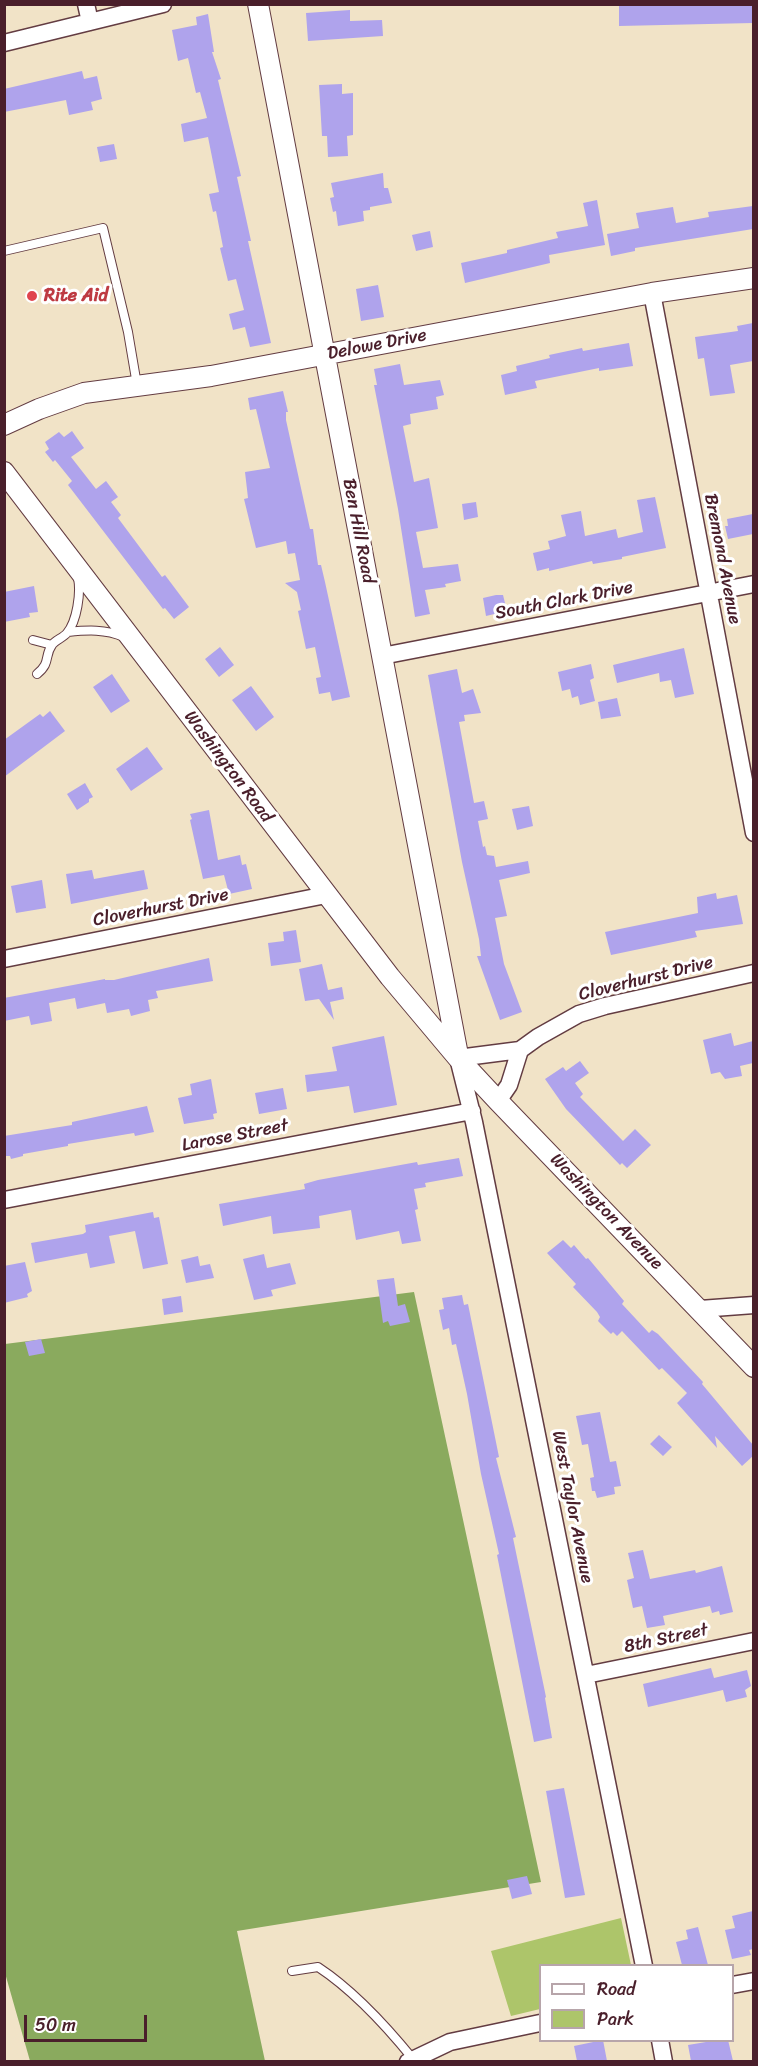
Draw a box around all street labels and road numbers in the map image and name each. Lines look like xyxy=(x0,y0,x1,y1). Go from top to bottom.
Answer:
street label: Delowe Drive xyxy=(325,325,429,365)
street label: Ben Hill Road xyxy=(337,477,379,585)
street label: Bremond Avenue xyxy=(699,492,745,626)
street label: South Clark Drive xyxy=(493,577,635,625)
street label: Washington Road xyxy=(179,707,277,827)
street label: Cloverhurst Drive xyxy=(91,884,231,932)
street label: Cloverhurst Drive xyxy=(577,952,715,1006)
street label: Larose Street xyxy=(180,1115,290,1157)
street label: Washington Avenue xyxy=(545,1149,667,1275)
street label: West Taylor Avenue xyxy=(547,1429,597,1585)
street label: 8th Street xyxy=(622,1620,710,1658)

